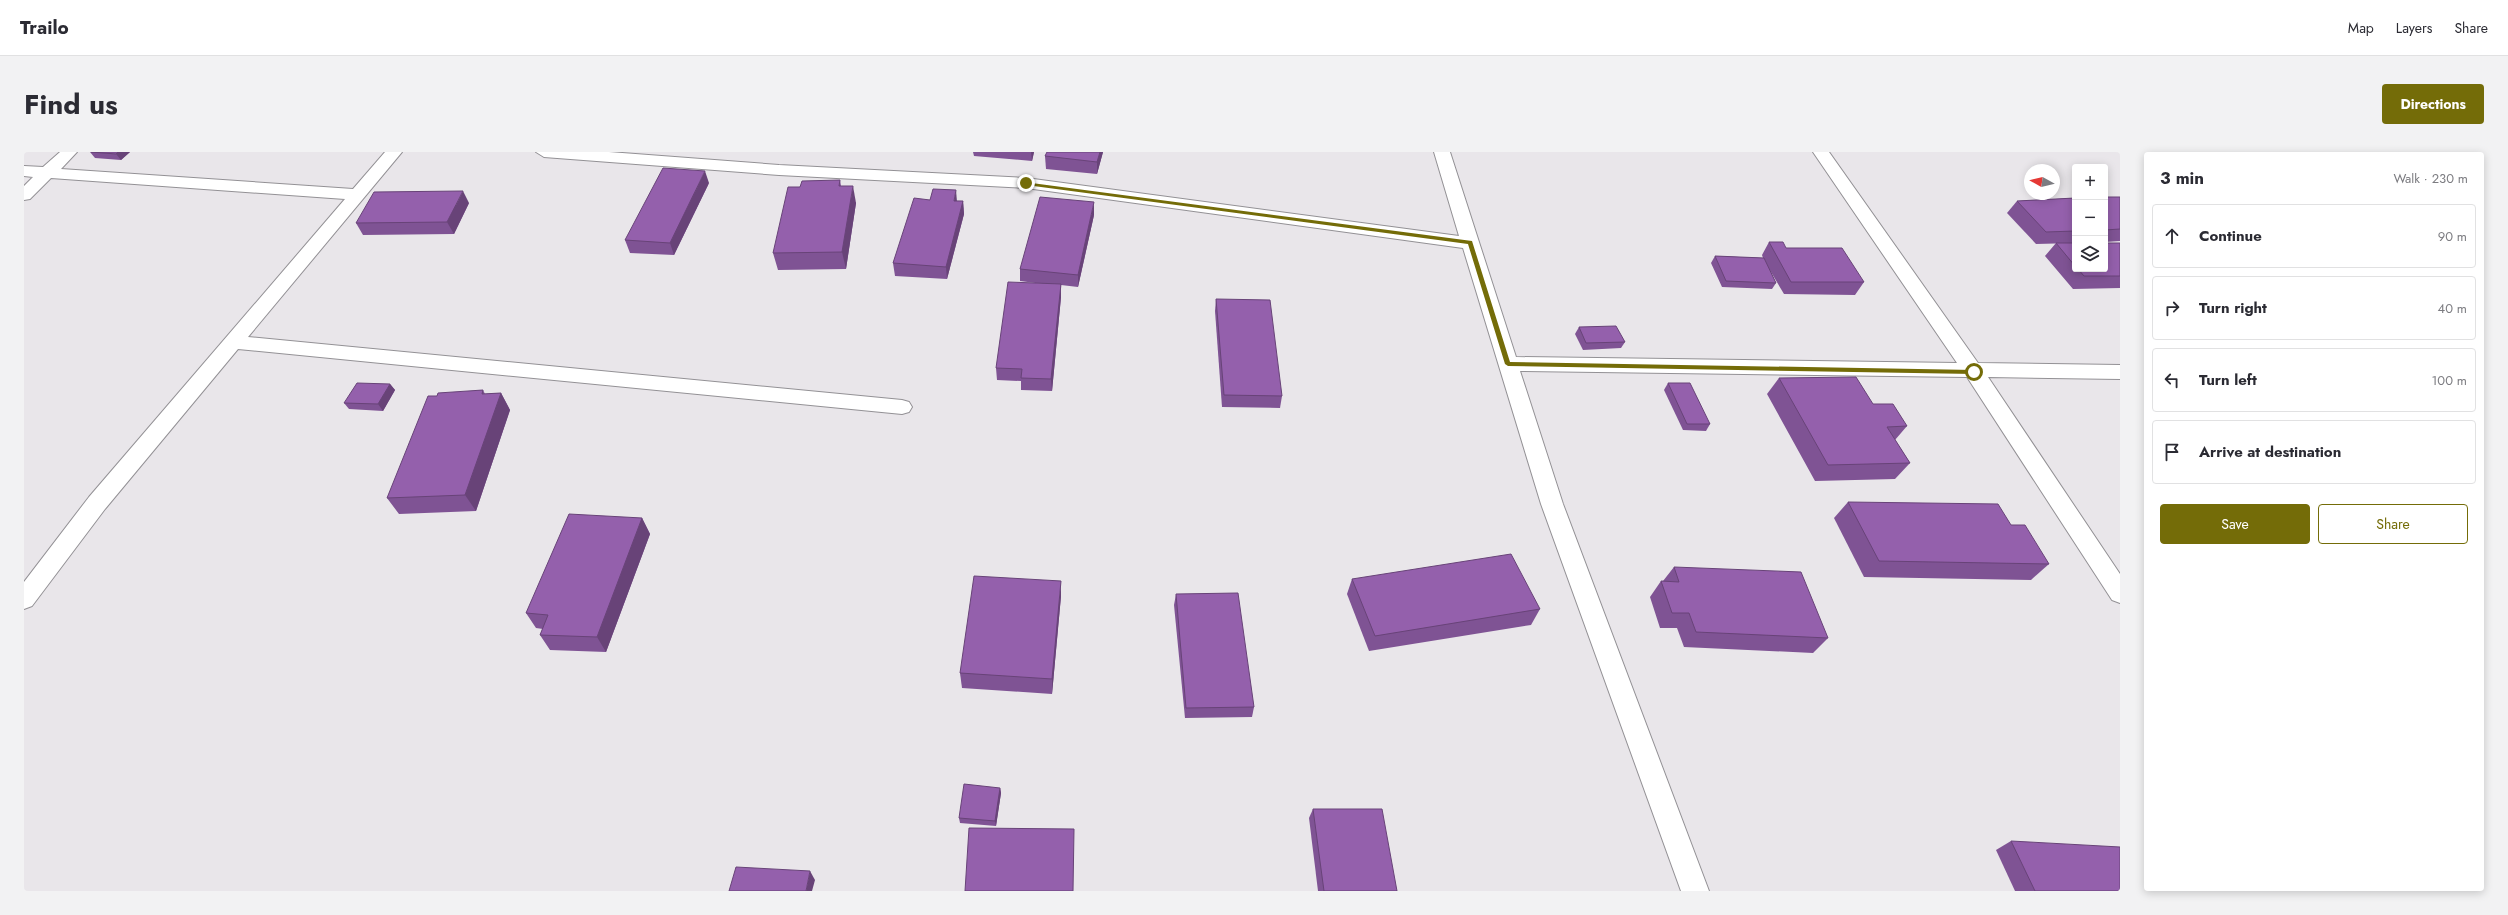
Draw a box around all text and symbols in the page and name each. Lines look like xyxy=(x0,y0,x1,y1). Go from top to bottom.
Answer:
text: Trailo xyxy=(20,14,69,41)
text: Map xyxy=(2348,18,2374,38)
text: Layers xyxy=(2396,18,2432,38)
text: Share xyxy=(2454,18,2488,38)
text: Find us xyxy=(24,84,118,125)
button: Directions xyxy=(2382,84,2484,124)
north arrow xyxy=(2024,164,2060,200)
map controls xyxy=(2072,164,2108,272)
button: + xyxy=(2072,164,2108,200)
text: 3 min xyxy=(2160,166,2204,190)
text: Walk · 230 m xyxy=(2393,169,2468,188)
route end xyxy=(1017,174,1035,192)
button: − xyxy=(2072,200,2108,236)
icon: ahead xyxy=(2161,225,2183,247)
text: Continue xyxy=(2199,225,2262,247)
text: 90 m xyxy=(2438,227,2467,246)
button: layers xyxy=(2072,236,2108,272)
icon: right xyxy=(2161,297,2183,319)
text: Turn right xyxy=(2199,297,2267,319)
text: 40 m xyxy=(2438,299,2467,318)
route start xyxy=(1965,363,1983,381)
icon: left xyxy=(2161,369,2183,391)
text: Turn left xyxy=(2199,369,2257,391)
text: 100 m xyxy=(2432,371,2467,390)
icon: arrive xyxy=(2161,441,2183,463)
text: Arrive at destination xyxy=(2199,441,2341,463)
button: Save xyxy=(2160,504,2310,544)
button: Share xyxy=(2318,504,2468,544)

